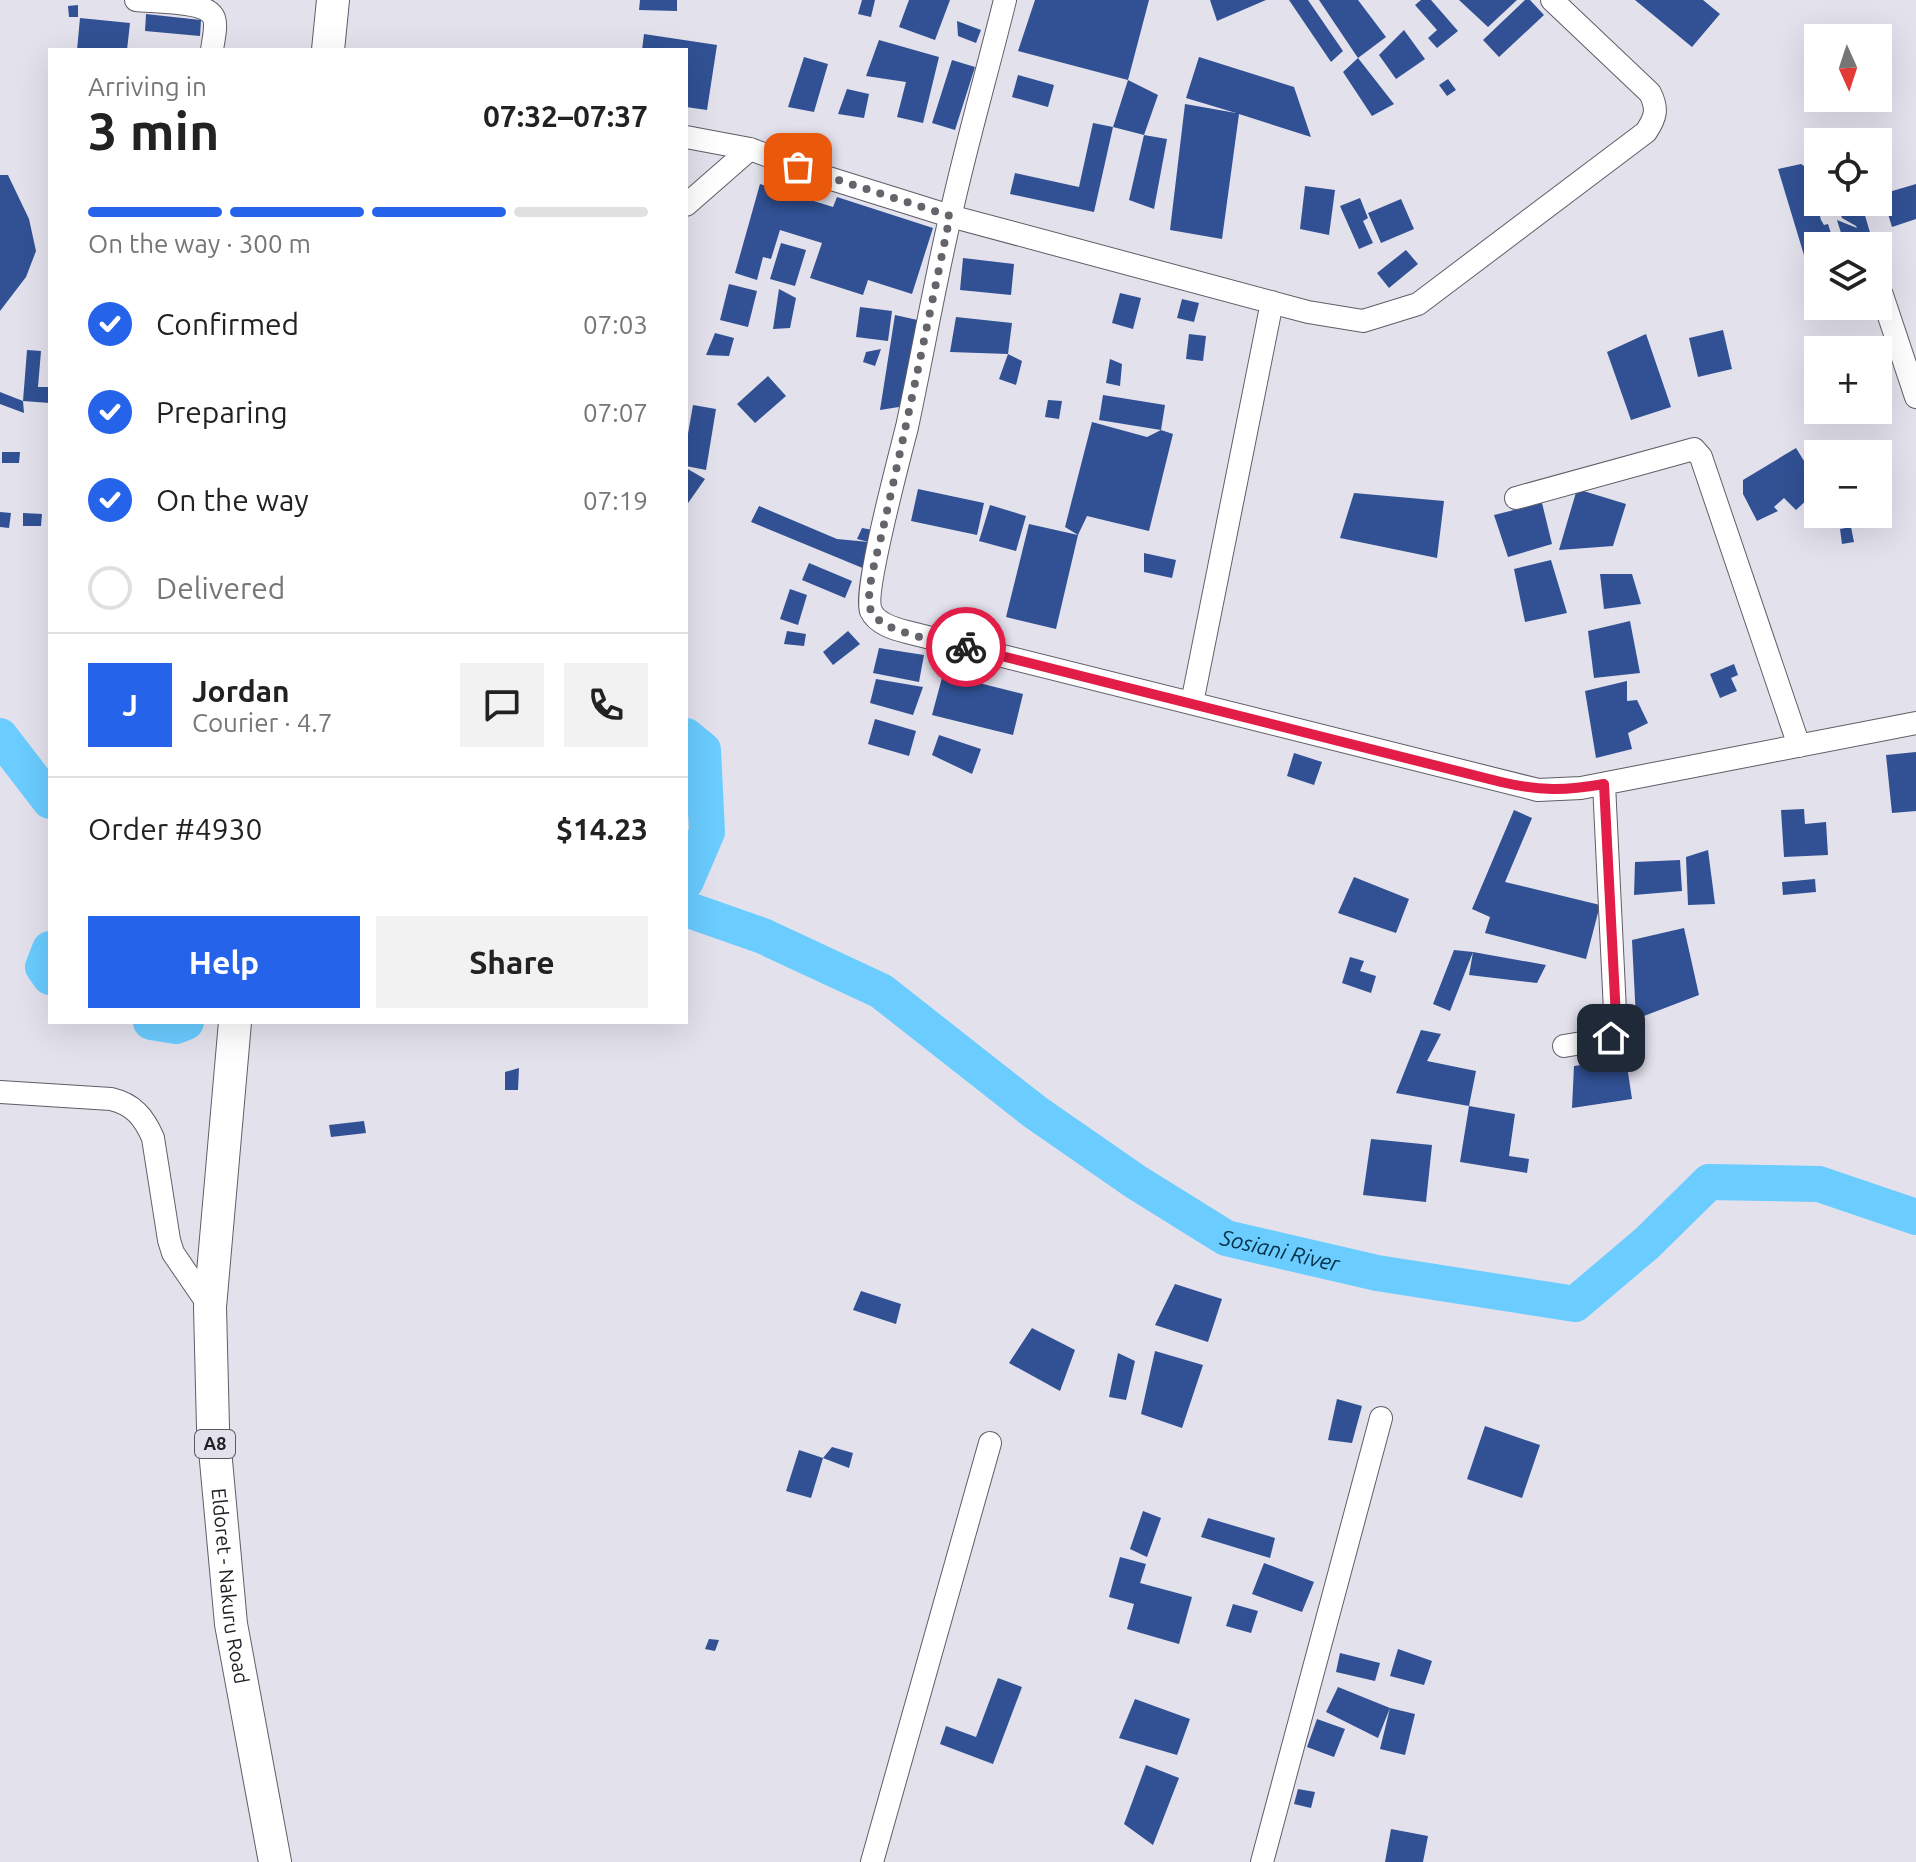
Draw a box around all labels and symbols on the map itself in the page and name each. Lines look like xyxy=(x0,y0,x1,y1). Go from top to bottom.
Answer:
north arrow xyxy=(1804,24,1892,112)
pin xyxy=(764,133,832,201)
courier xyxy=(926,607,1006,687)
pin xyxy=(1577,1004,1645,1072)
water label: Sosiani River xyxy=(1217,1224,1343,1276)
road number: A8 xyxy=(195,1430,235,1458)
street label: Eldoret - Nakuru Road xyxy=(208,1487,254,1686)

